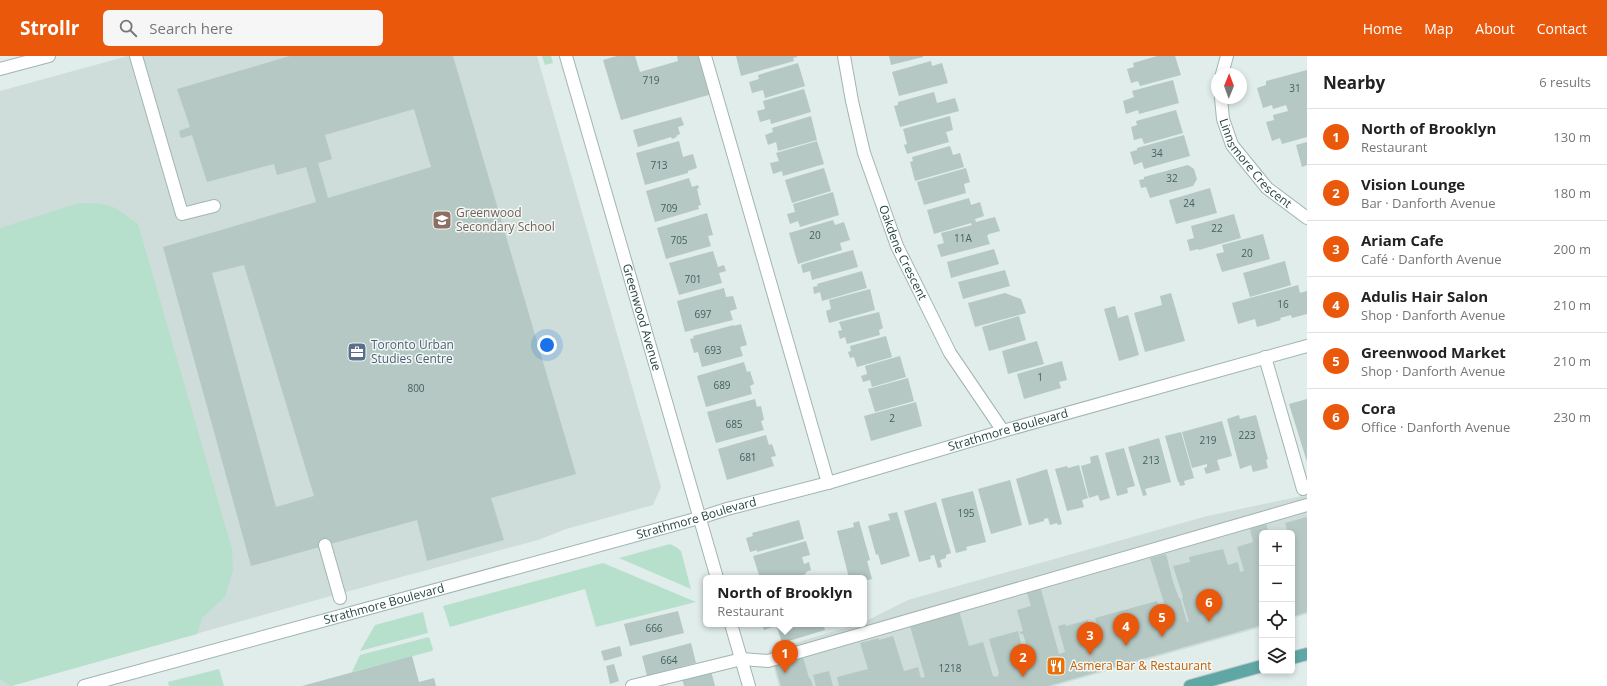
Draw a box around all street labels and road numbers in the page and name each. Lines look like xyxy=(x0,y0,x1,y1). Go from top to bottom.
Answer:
street label: Linnsmore Crescent xyxy=(1215,116,1296,212)
street label: Oakdene Crescent xyxy=(875,202,932,303)
street label: Greenwood Avenue xyxy=(619,262,666,373)
street label: Strathmore Boulevard xyxy=(946,404,1070,455)
street label: Strathmore Boulevard xyxy=(634,493,758,543)
street label: Strathmore Boulevard xyxy=(322,579,446,628)

